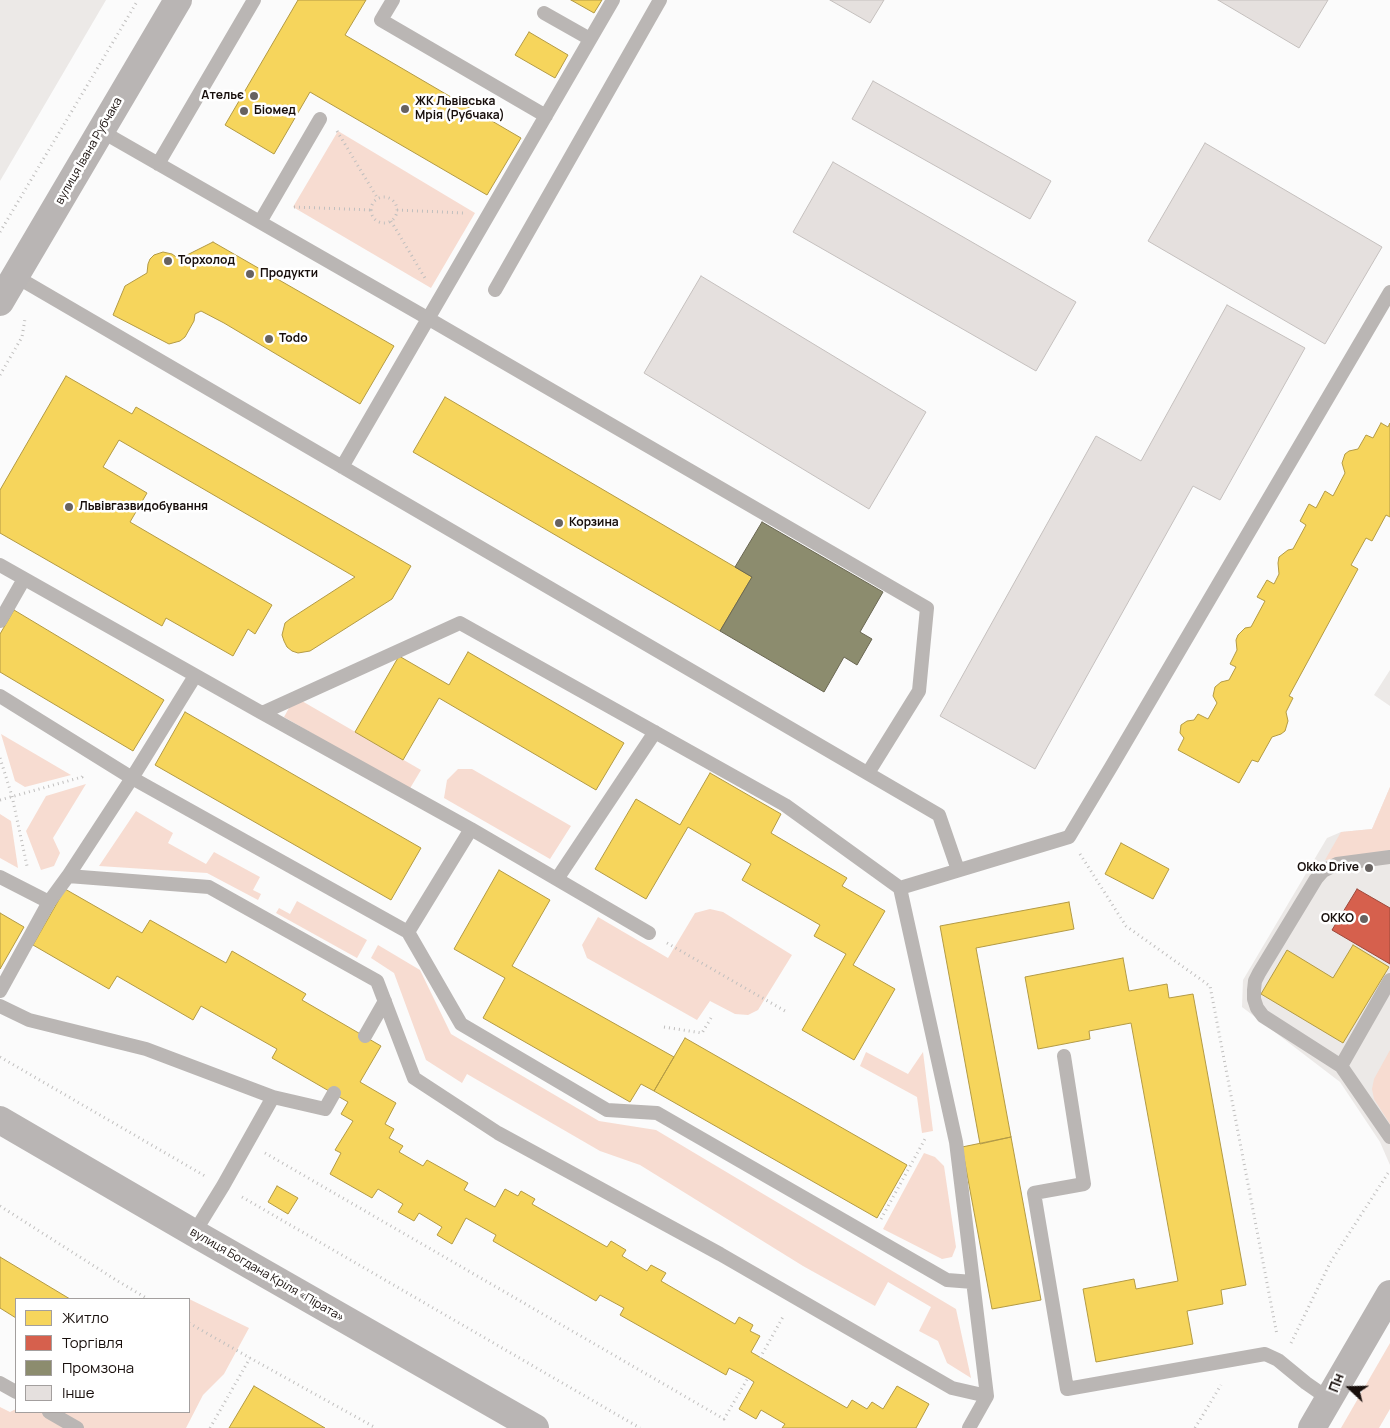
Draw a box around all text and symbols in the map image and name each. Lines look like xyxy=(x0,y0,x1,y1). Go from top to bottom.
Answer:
place label: Ательє xyxy=(201,89,244,103)
marker: Ательє xyxy=(248,90,260,102)
street label: вулиця Івана Рубчака xyxy=(52,95,126,207)
place label: ЖК Львівська Мрія (Рубчака) xyxy=(415,95,505,123)
marker: ЖК Львівська Мрія (Рубчака) xyxy=(399,103,411,115)
place label: Біомед xyxy=(254,104,296,118)
marker: Біомед xyxy=(238,105,250,117)
place label: Торхолод xyxy=(178,254,235,268)
marker: Торхолод xyxy=(162,255,174,267)
place label: Продукти xyxy=(260,267,318,281)
marker: Продукти xyxy=(244,268,256,280)
place label: Todo xyxy=(279,332,308,346)
marker: Todo xyxy=(263,333,275,345)
place label: Львівгазвидобування xyxy=(79,500,208,514)
marker: Львівгазвидобування xyxy=(63,501,75,513)
place label: Корзина xyxy=(569,516,619,530)
marker: Корзина xyxy=(553,517,565,529)
place label: Okko Drive xyxy=(1297,861,1359,875)
marker: Okko Drive xyxy=(1363,862,1375,874)
place label: ОККО xyxy=(1321,912,1354,926)
marker: ОККО xyxy=(1358,913,1370,925)
street label: вулиця Богдана Кріля «Пірата» xyxy=(187,1225,347,1325)
legend xyxy=(15,1298,190,1413)
text: Житло xyxy=(62,1307,109,1328)
text: Торгівля xyxy=(62,1332,123,1353)
text: Промзона xyxy=(62,1357,134,1378)
north arrow xyxy=(1325,1363,1375,1413)
text: Пн xyxy=(1323,1370,1348,1395)
text: Інше xyxy=(62,1382,95,1403)

